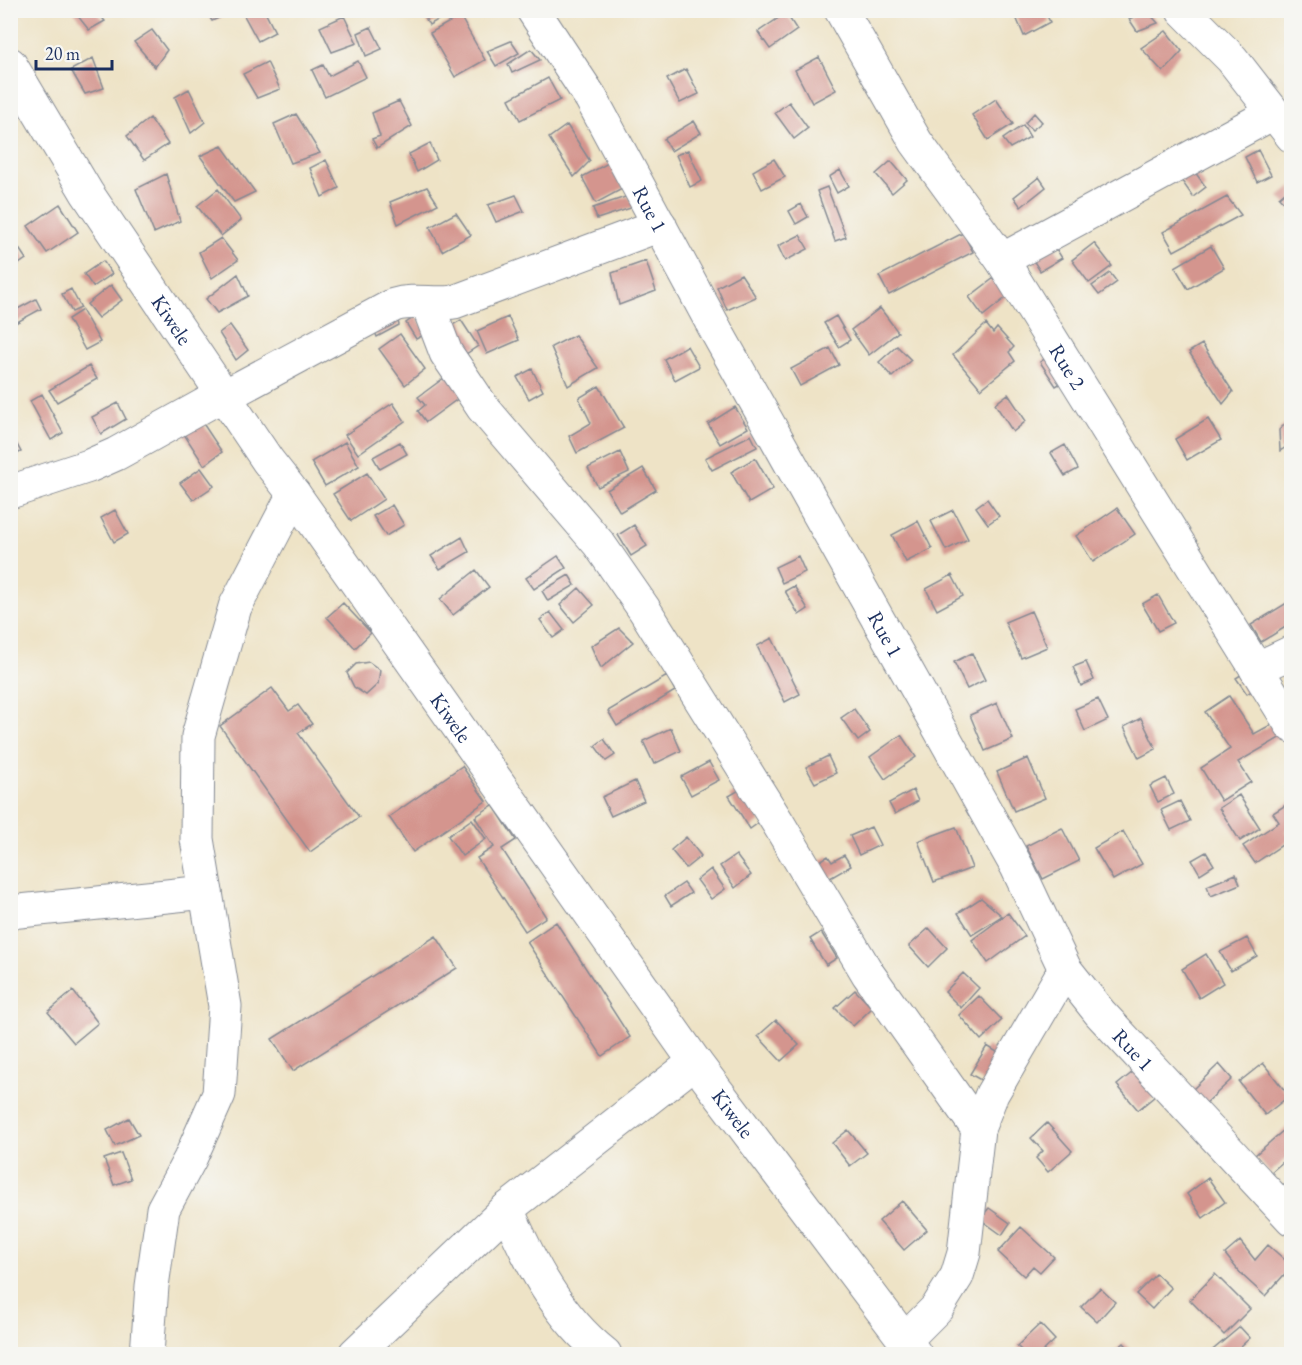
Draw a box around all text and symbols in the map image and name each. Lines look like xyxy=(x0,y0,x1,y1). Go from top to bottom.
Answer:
scale bar xyxy=(36,33,112,71)
text: 20 m xyxy=(45,42,80,65)
street label: Rue 1 xyxy=(627,181,674,236)
street label: Kiwele xyxy=(146,289,199,350)
street label: Rue 2 xyxy=(1044,339,1092,394)
street label: Rue 1 xyxy=(862,606,910,661)
street label: Kiwele xyxy=(425,687,478,747)
street label: Rue 1 xyxy=(1107,1022,1160,1076)
street label: Kiwele xyxy=(706,1083,761,1143)

